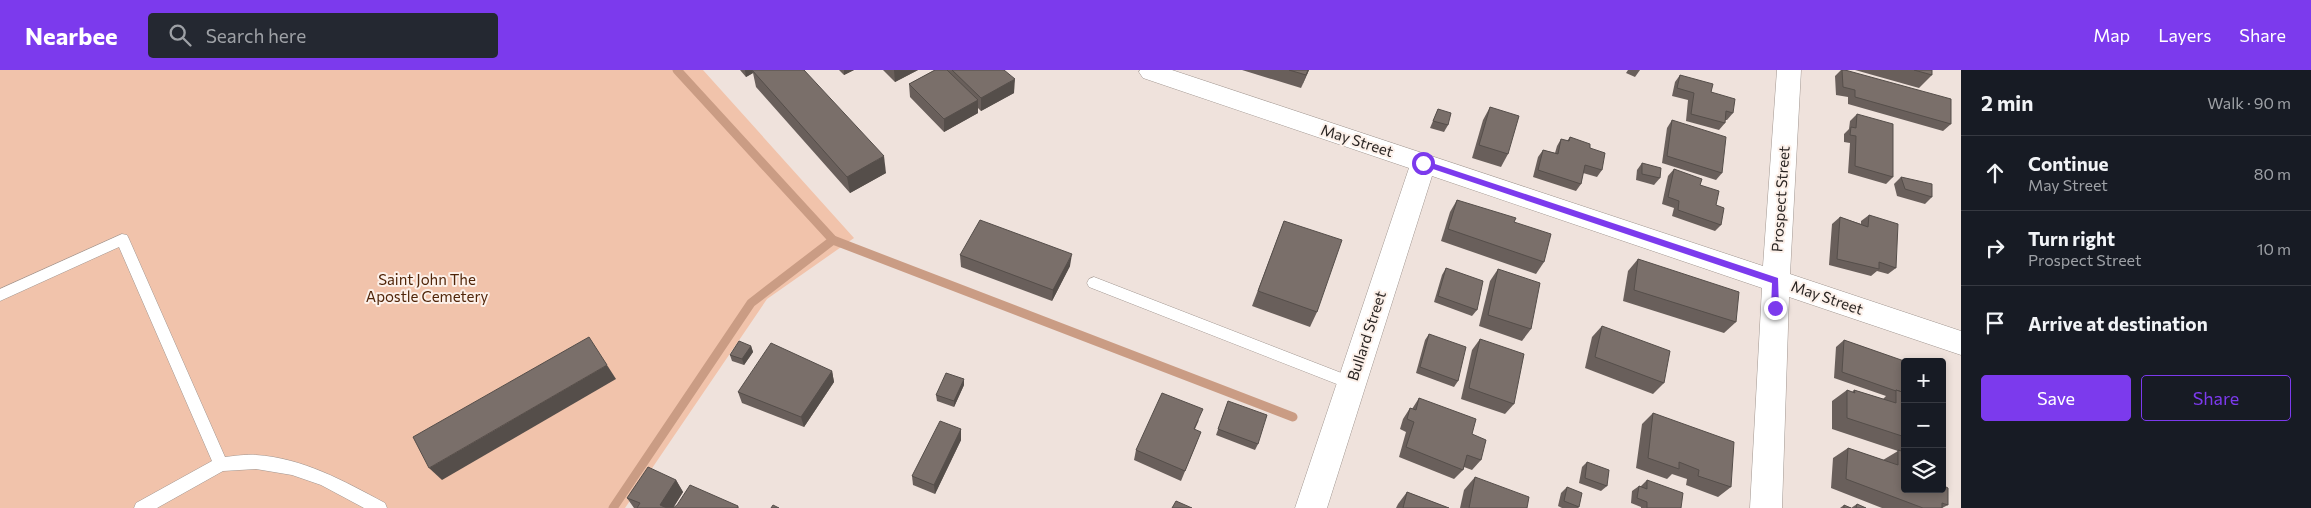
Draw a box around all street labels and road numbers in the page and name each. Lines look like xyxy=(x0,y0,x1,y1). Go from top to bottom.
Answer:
street label: May Street xyxy=(1319,120,1396,160)
street label: Prospect Street xyxy=(1767,145,1793,253)
street label: May Street xyxy=(1789,276,1866,318)
street label: Bullard Street xyxy=(1343,289,1389,383)

